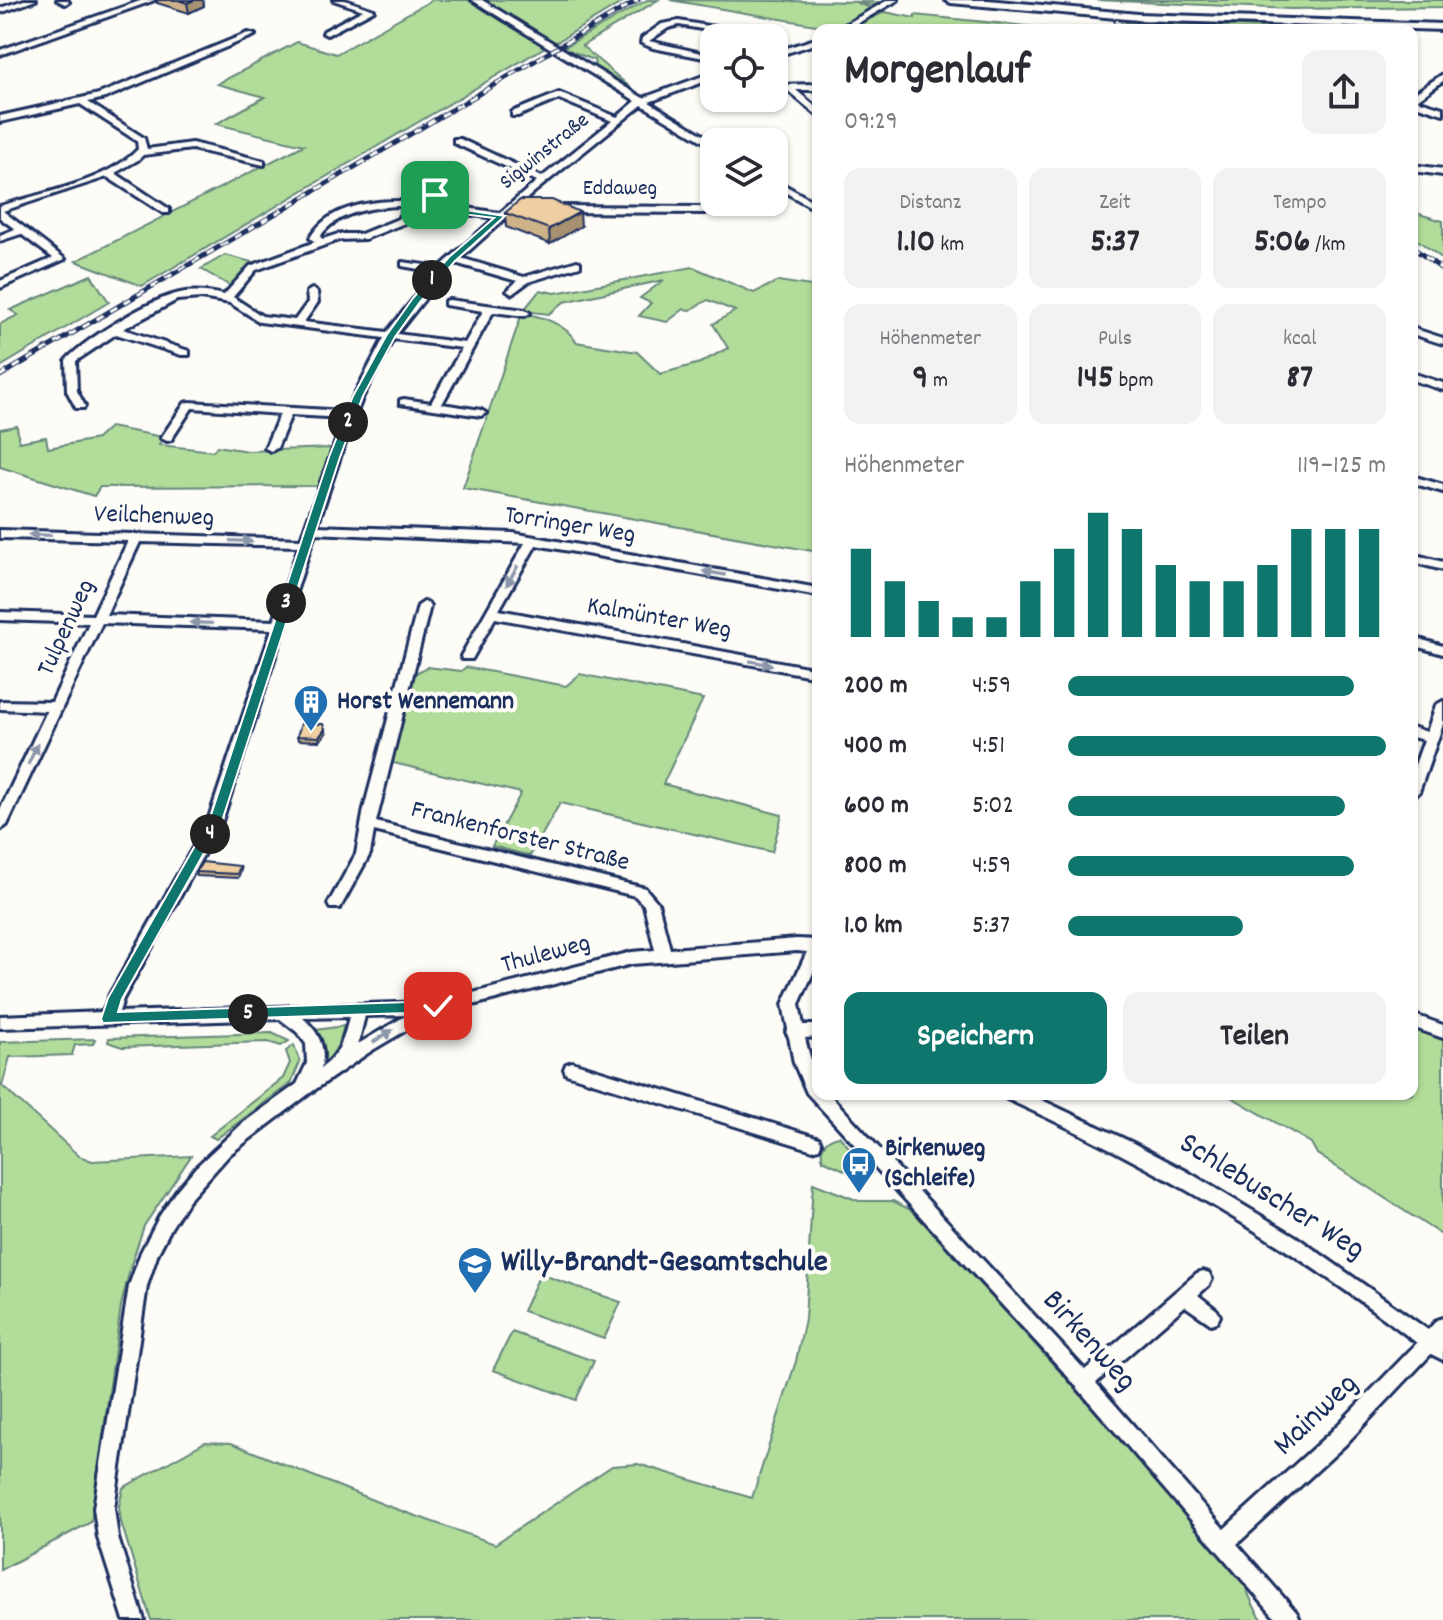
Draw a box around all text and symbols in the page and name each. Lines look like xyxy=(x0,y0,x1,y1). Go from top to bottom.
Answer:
map controls xyxy=(700,24,788,216)
button: locate xyxy=(700,24,788,112)
text: Morgenlauf xyxy=(844,42,1030,105)
button: share xyxy=(1302,50,1386,134)
text: 09:29 xyxy=(844,104,898,141)
street label: Sigwinstraße xyxy=(493,106,597,198)
button: layers xyxy=(700,128,788,216)
pin xyxy=(401,161,469,229)
icon: arrive xyxy=(413,173,457,217)
street label: Eddaweg xyxy=(583,174,657,205)
text: Distanz xyxy=(900,188,961,219)
text: Zeit xyxy=(1099,188,1131,219)
text: Tempo xyxy=(1273,188,1326,219)
text: 1.10 xyxy=(896,219,935,268)
text: 5:37 xyxy=(1090,219,1140,268)
text: 5:06 xyxy=(1254,219,1310,268)
text: km xyxy=(935,230,964,261)
text: /km xyxy=(1310,230,1346,261)
pin: 1 xyxy=(412,260,452,300)
text: 1 xyxy=(430,264,434,295)
text: Höhenmeter xyxy=(879,324,981,355)
text: Puls xyxy=(1098,324,1132,355)
text: kcal xyxy=(1283,324,1316,355)
text: 9 xyxy=(912,355,928,404)
text: 145 xyxy=(1076,355,1114,404)
text: 87 xyxy=(1286,355,1313,404)
text: m xyxy=(928,366,948,397)
text: bpm xyxy=(1114,366,1154,397)
pin: 2 xyxy=(328,402,368,442)
text: 2 xyxy=(343,406,353,437)
text: Höhenmeter xyxy=(844,448,964,485)
text: 119–125 m xyxy=(1297,448,1386,485)
street label: Veilchenweg xyxy=(93,496,215,538)
street label: Torringer Weg xyxy=(502,497,638,555)
one-way arrow xyxy=(27,529,52,542)
one-way arrow xyxy=(229,535,254,548)
one-way arrow xyxy=(505,565,519,588)
one-way arrow xyxy=(701,566,726,578)
street label: Tulpenweg xyxy=(29,574,105,682)
pin: 3 xyxy=(266,583,306,623)
text: 3 xyxy=(281,587,291,618)
street label: Kalmünter Weg xyxy=(584,588,734,650)
one-way arrow xyxy=(188,616,213,629)
one-way arrow xyxy=(749,657,774,669)
text: 200 m xyxy=(844,668,908,705)
text: 4:59 xyxy=(972,668,1011,705)
building icon: Horst Wennemann xyxy=(292,683,330,733)
place label: Horst Wennemann xyxy=(337,684,514,721)
text: 400 m xyxy=(844,728,907,765)
text: 4:51 xyxy=(972,728,1005,765)
one-way arrow xyxy=(26,743,40,766)
text: 600 m xyxy=(844,788,909,825)
text: 5:02 xyxy=(972,788,1014,825)
street label: Frankenforster Straße xyxy=(407,792,633,882)
pin: 4 xyxy=(190,814,230,854)
text: 4 xyxy=(205,818,215,849)
text: 800 m xyxy=(844,848,907,885)
text: 4:59 xyxy=(972,848,1011,885)
text: 1.0 km xyxy=(844,908,903,945)
text: 5:37 xyxy=(972,908,1010,945)
street label: Thuleweg xyxy=(497,925,595,985)
pin xyxy=(404,972,472,1040)
icon: check xyxy=(416,984,460,1028)
button: Speichern xyxy=(844,992,1107,1084)
button: Teilen xyxy=(1123,992,1386,1084)
pin: 5 xyxy=(228,994,268,1034)
text: 5 xyxy=(243,998,253,1029)
one-way arrow xyxy=(372,1030,394,1044)
street label: Schlebuscher Weg xyxy=(1169,1122,1373,1274)
place label: Birkenweg (Schleife) xyxy=(885,1131,985,1198)
bus stop icon: Birkenweg (Schleife) xyxy=(840,1145,878,1195)
place label: Willy-Brandt-Gesamtschule xyxy=(501,1241,828,1287)
school or university icon: Willy-Brandt-Gesamtschule xyxy=(456,1245,494,1295)
street label: Birkenweg xyxy=(1030,1281,1146,1403)
street label: Mainweg xyxy=(1264,1364,1370,1468)

